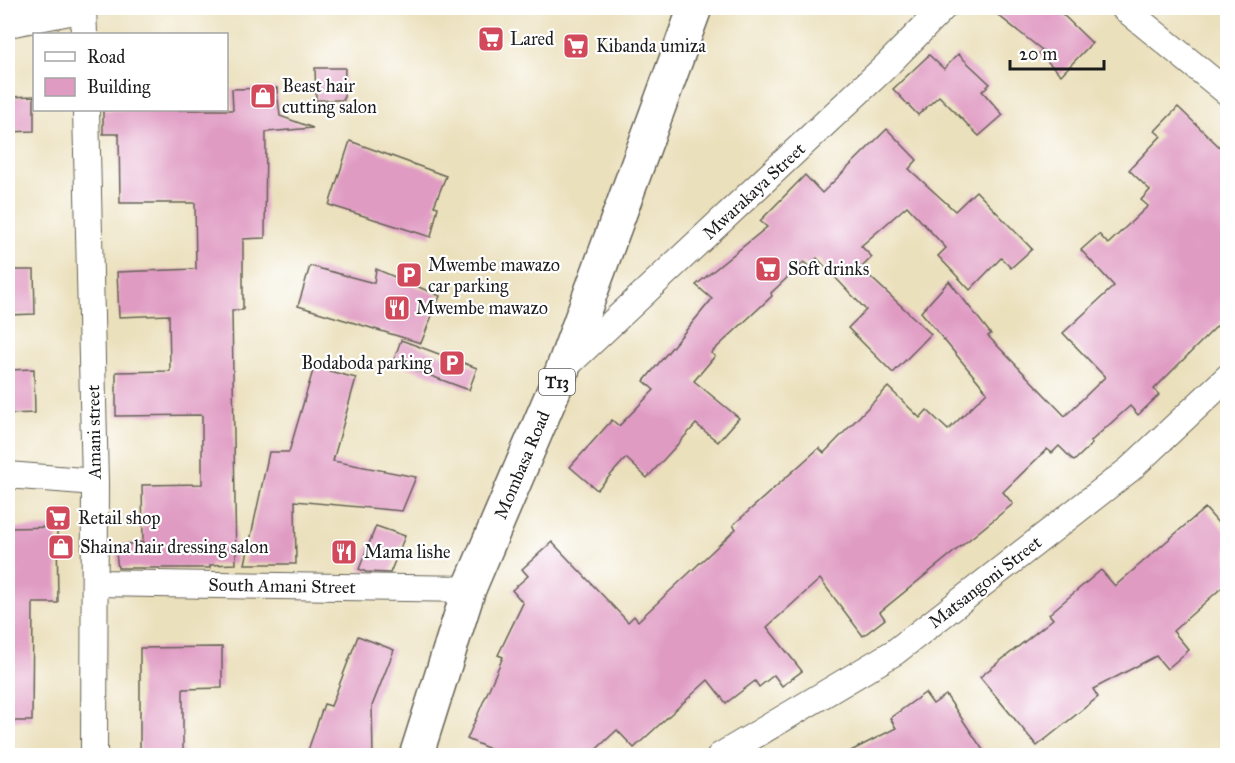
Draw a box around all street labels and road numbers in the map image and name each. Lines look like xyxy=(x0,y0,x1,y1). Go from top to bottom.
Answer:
street label: Mwarakaya Street xyxy=(698,137,810,244)
road number: T13 xyxy=(539,369,575,395)
street label: Amani street xyxy=(82,384,106,480)
street label: Mombasa Road xyxy=(489,408,555,522)
street label: Matsangoni Street xyxy=(924,531,1047,634)
street label: South Amani Street xyxy=(208,574,357,598)

